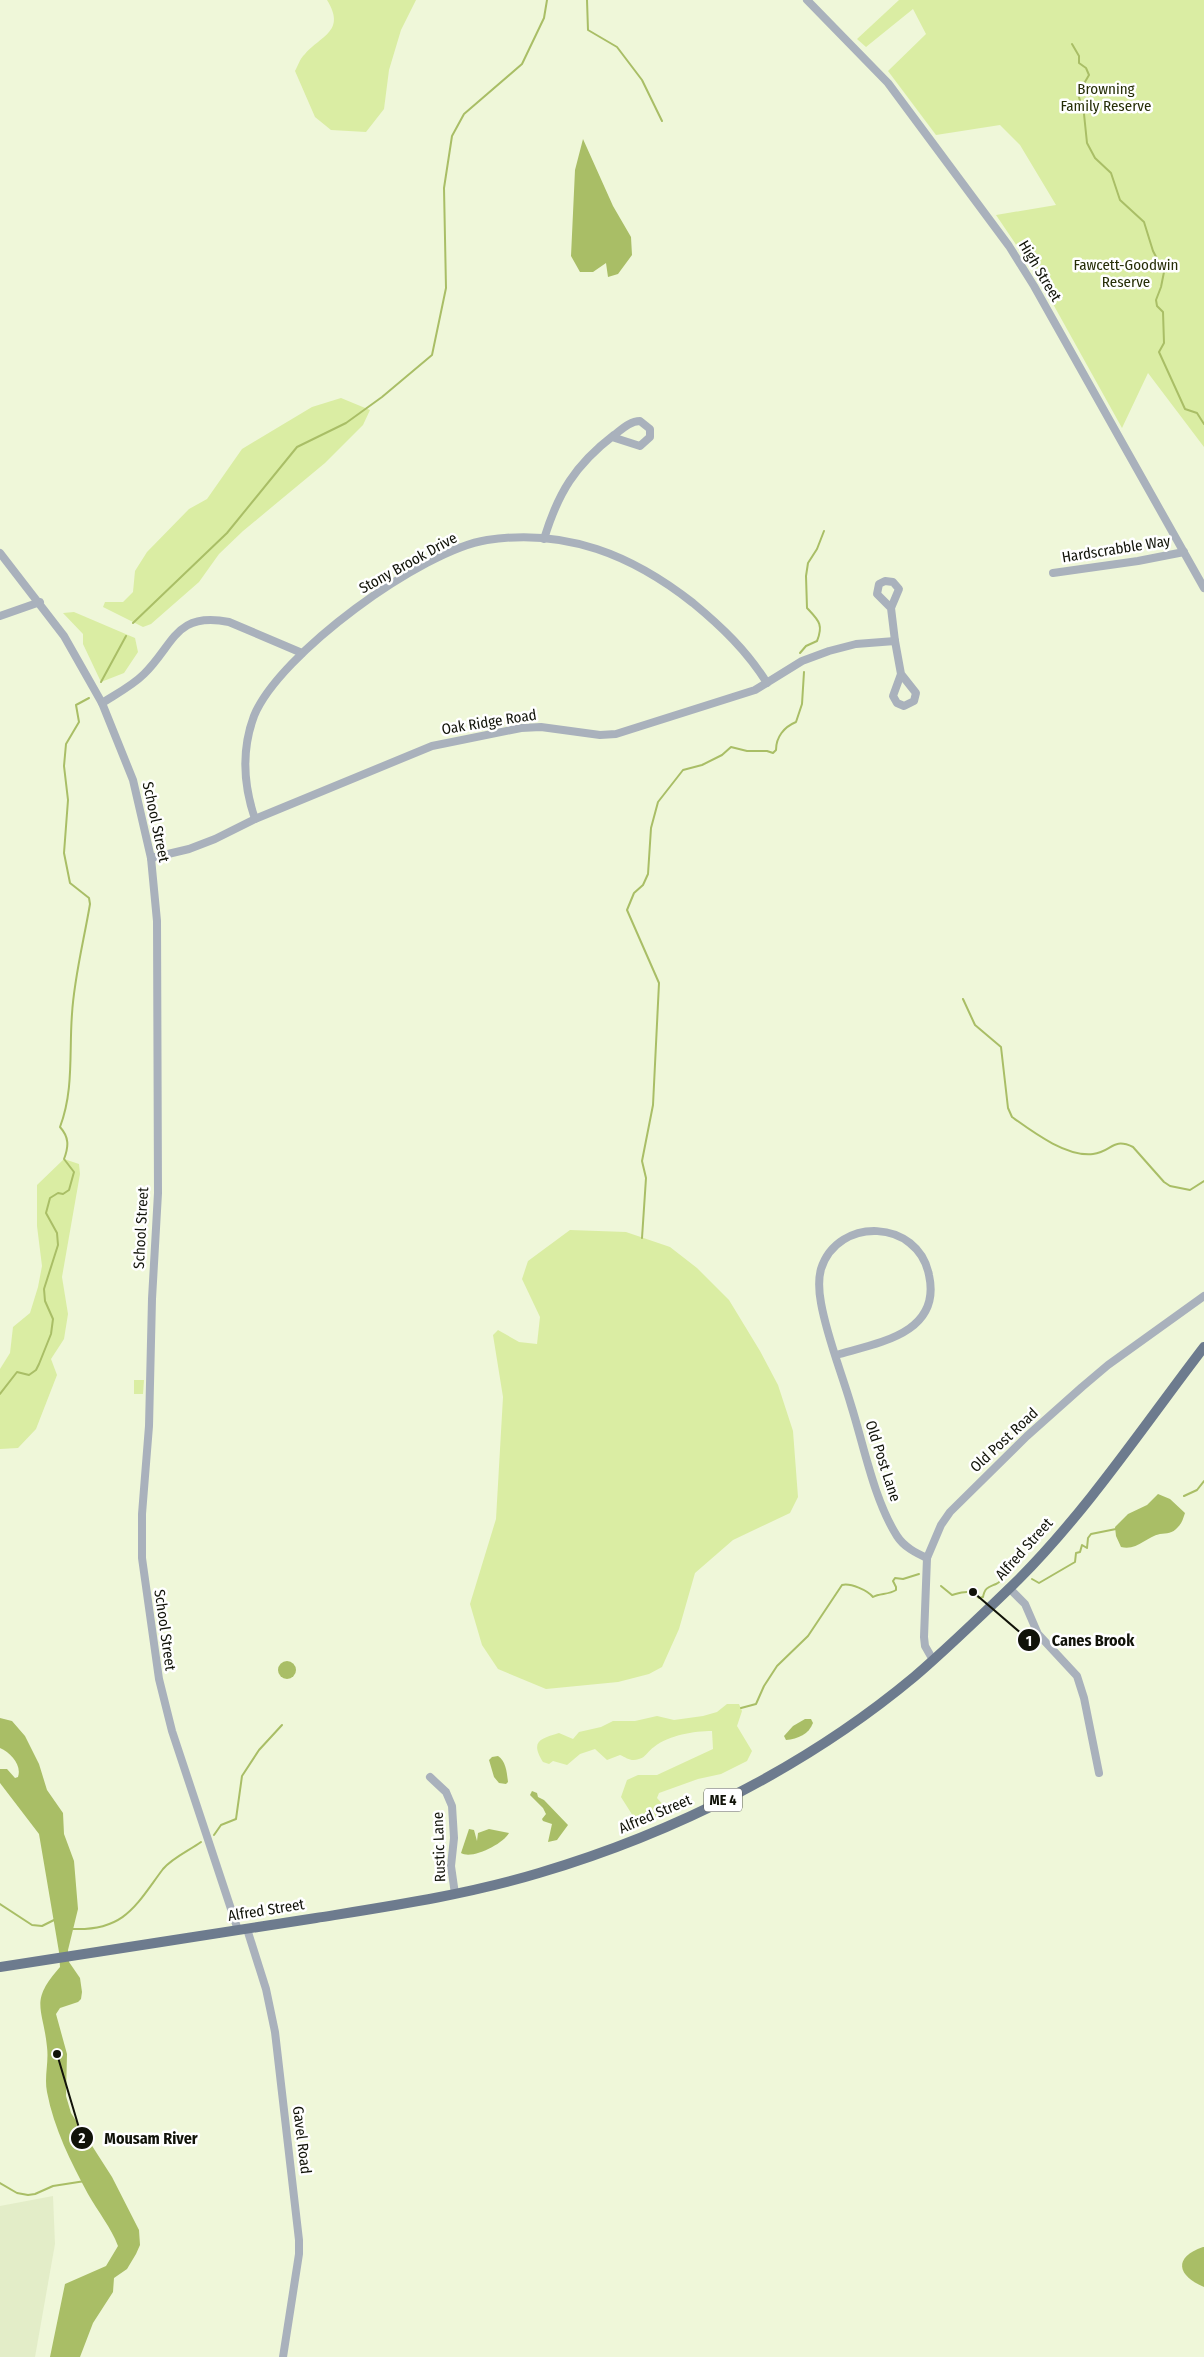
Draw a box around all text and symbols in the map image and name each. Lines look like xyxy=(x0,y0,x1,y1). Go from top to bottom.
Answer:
park label: Browning Family Reserve xyxy=(1061,80,1151,115)
street label: High Street xyxy=(1015,237,1065,305)
park label: Fawcett-Goodwin Reserve xyxy=(1074,256,1179,291)
street label: Stony Brook Drive xyxy=(356,529,460,597)
street label: Hardscrabble Way xyxy=(1060,531,1172,566)
street label: Oak Ridge Road xyxy=(440,706,538,738)
street label: School Street xyxy=(139,780,173,864)
street label: School Street xyxy=(130,1187,152,1269)
street label: Old Post Road xyxy=(966,1404,1042,1476)
street label: Old Post Lane xyxy=(861,1418,905,1504)
street label: Alfred Street xyxy=(992,1514,1057,1584)
street label: School Street xyxy=(150,1588,180,1672)
callout: Canes Brook xyxy=(1016,1625,1144,1656)
text: Canes Brook xyxy=(1052,1631,1135,1650)
text: 1 xyxy=(1026,1632,1032,1650)
road number: ME 4 xyxy=(704,1788,742,1812)
street label: Alfred Street xyxy=(616,1791,694,1837)
street label: Rustic Lane xyxy=(429,1812,449,1882)
street label: Alfred Street xyxy=(227,1895,306,1925)
street label: Gavel Road xyxy=(289,2105,315,2175)
callout: Mousam River xyxy=(69,2122,207,2153)
text: 2 xyxy=(78,2129,86,2147)
text: Mousam River xyxy=(104,2129,198,2148)

